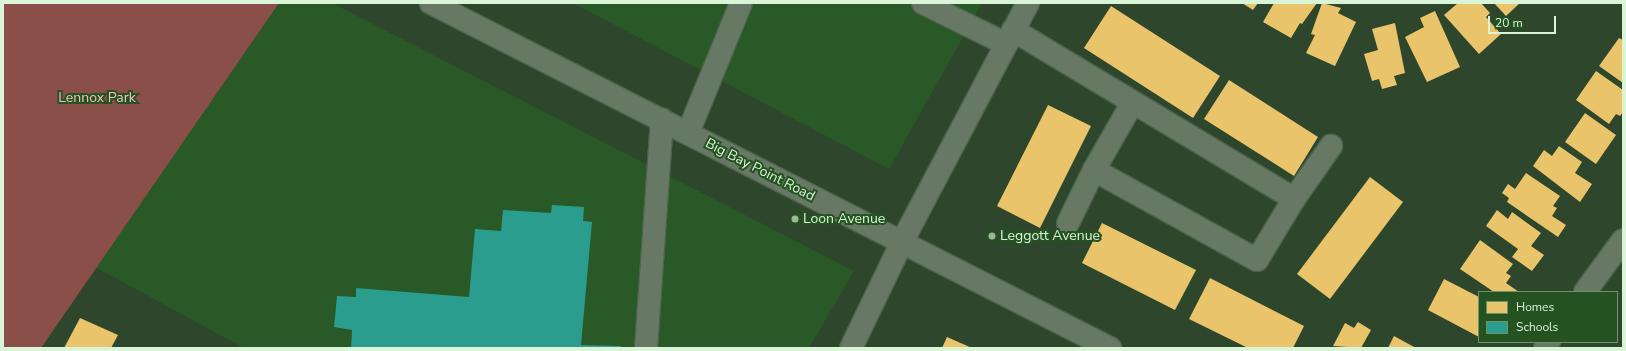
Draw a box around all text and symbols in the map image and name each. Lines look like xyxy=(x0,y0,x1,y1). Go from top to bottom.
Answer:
scale bar xyxy=(1490,8,1558,34)
text: 20 m xyxy=(1495,15,1523,31)
park label: Lennox Park xyxy=(58,90,136,106)
street label: Big Bay Point Road xyxy=(702,135,818,205)
place label: Loon Avenue xyxy=(803,211,885,227)
marker: Loon Avenue xyxy=(790,214,800,224)
place label: Leggott Avenue xyxy=(1000,228,1100,244)
marker: Leggott Avenue xyxy=(987,231,997,241)
legend xyxy=(1478,291,1618,343)
text: Homes xyxy=(1516,299,1554,315)
text: Schools xyxy=(1516,319,1558,335)

